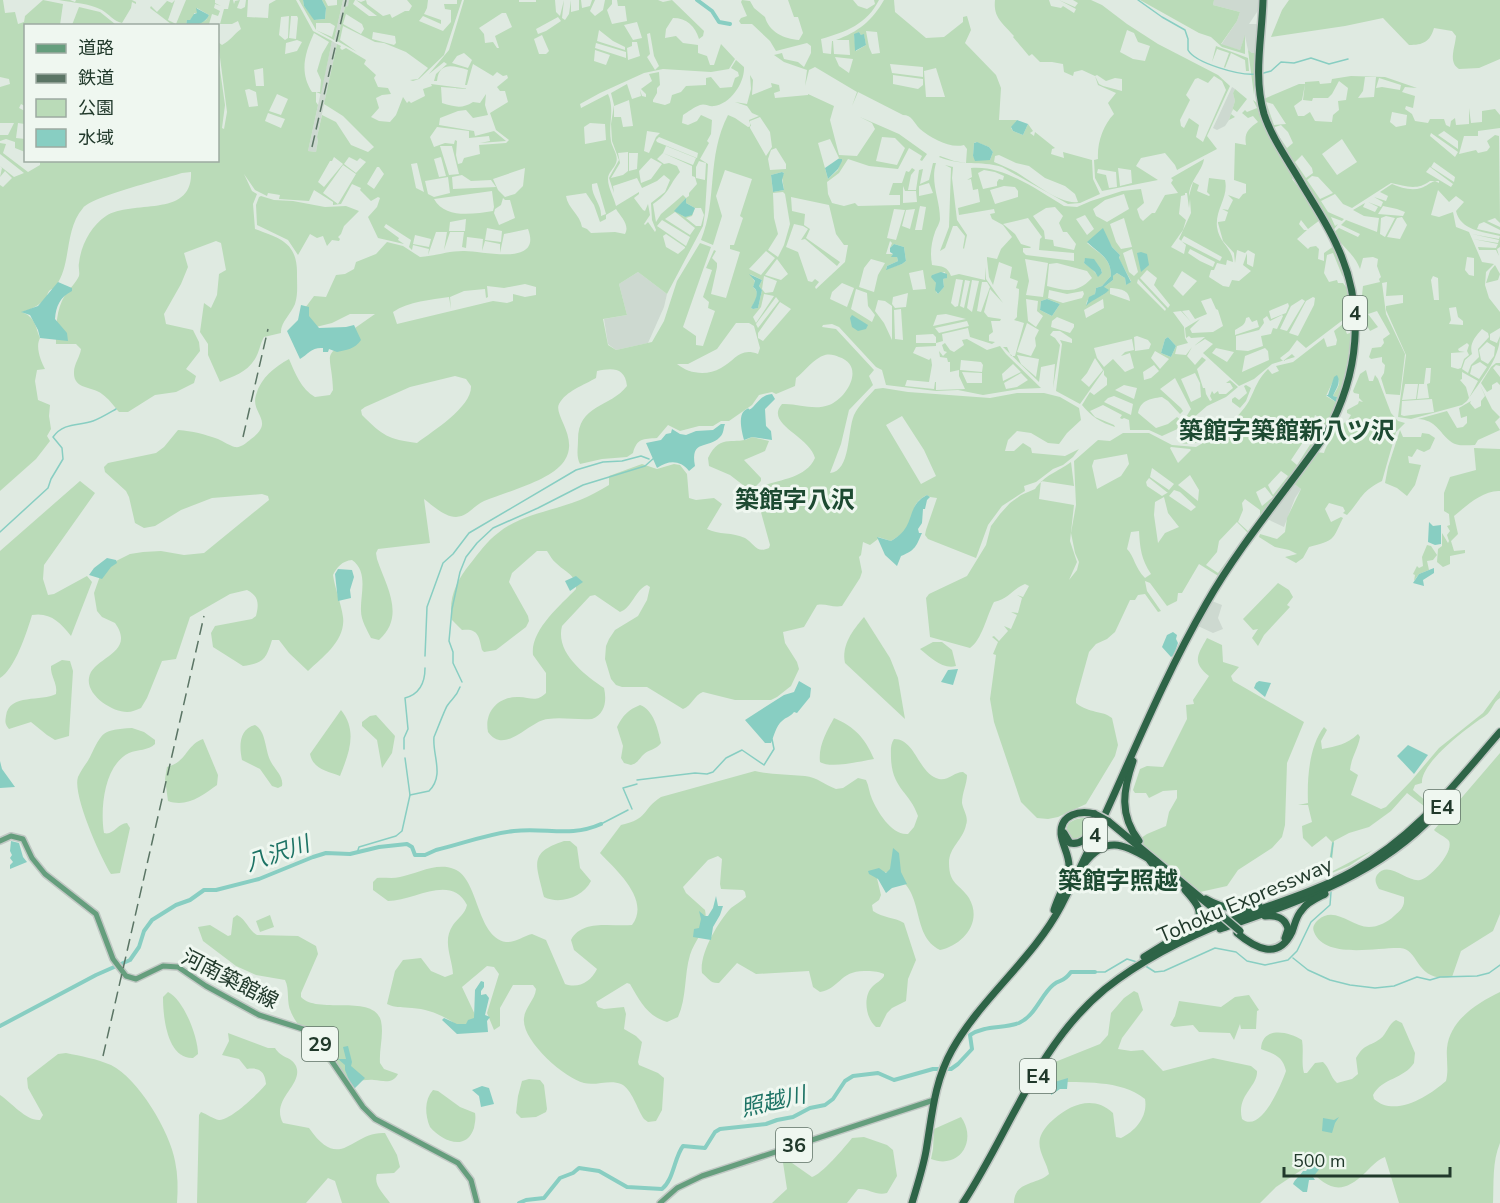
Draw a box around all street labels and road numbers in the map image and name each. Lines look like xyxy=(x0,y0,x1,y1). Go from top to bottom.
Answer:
road number: 4 xyxy=(1343,296,1367,330)
road number: E4 xyxy=(1424,790,1460,824)
road number: 4 xyxy=(1083,818,1107,852)
street label: Tohoku Expressway xyxy=(1153,850,1337,949)
street label: 河南築館線 xyxy=(177,943,283,1015)
road number: 29 xyxy=(302,1027,338,1061)
road number: E4 xyxy=(1020,1059,1056,1093)
road number: 36 xyxy=(776,1128,812,1162)

